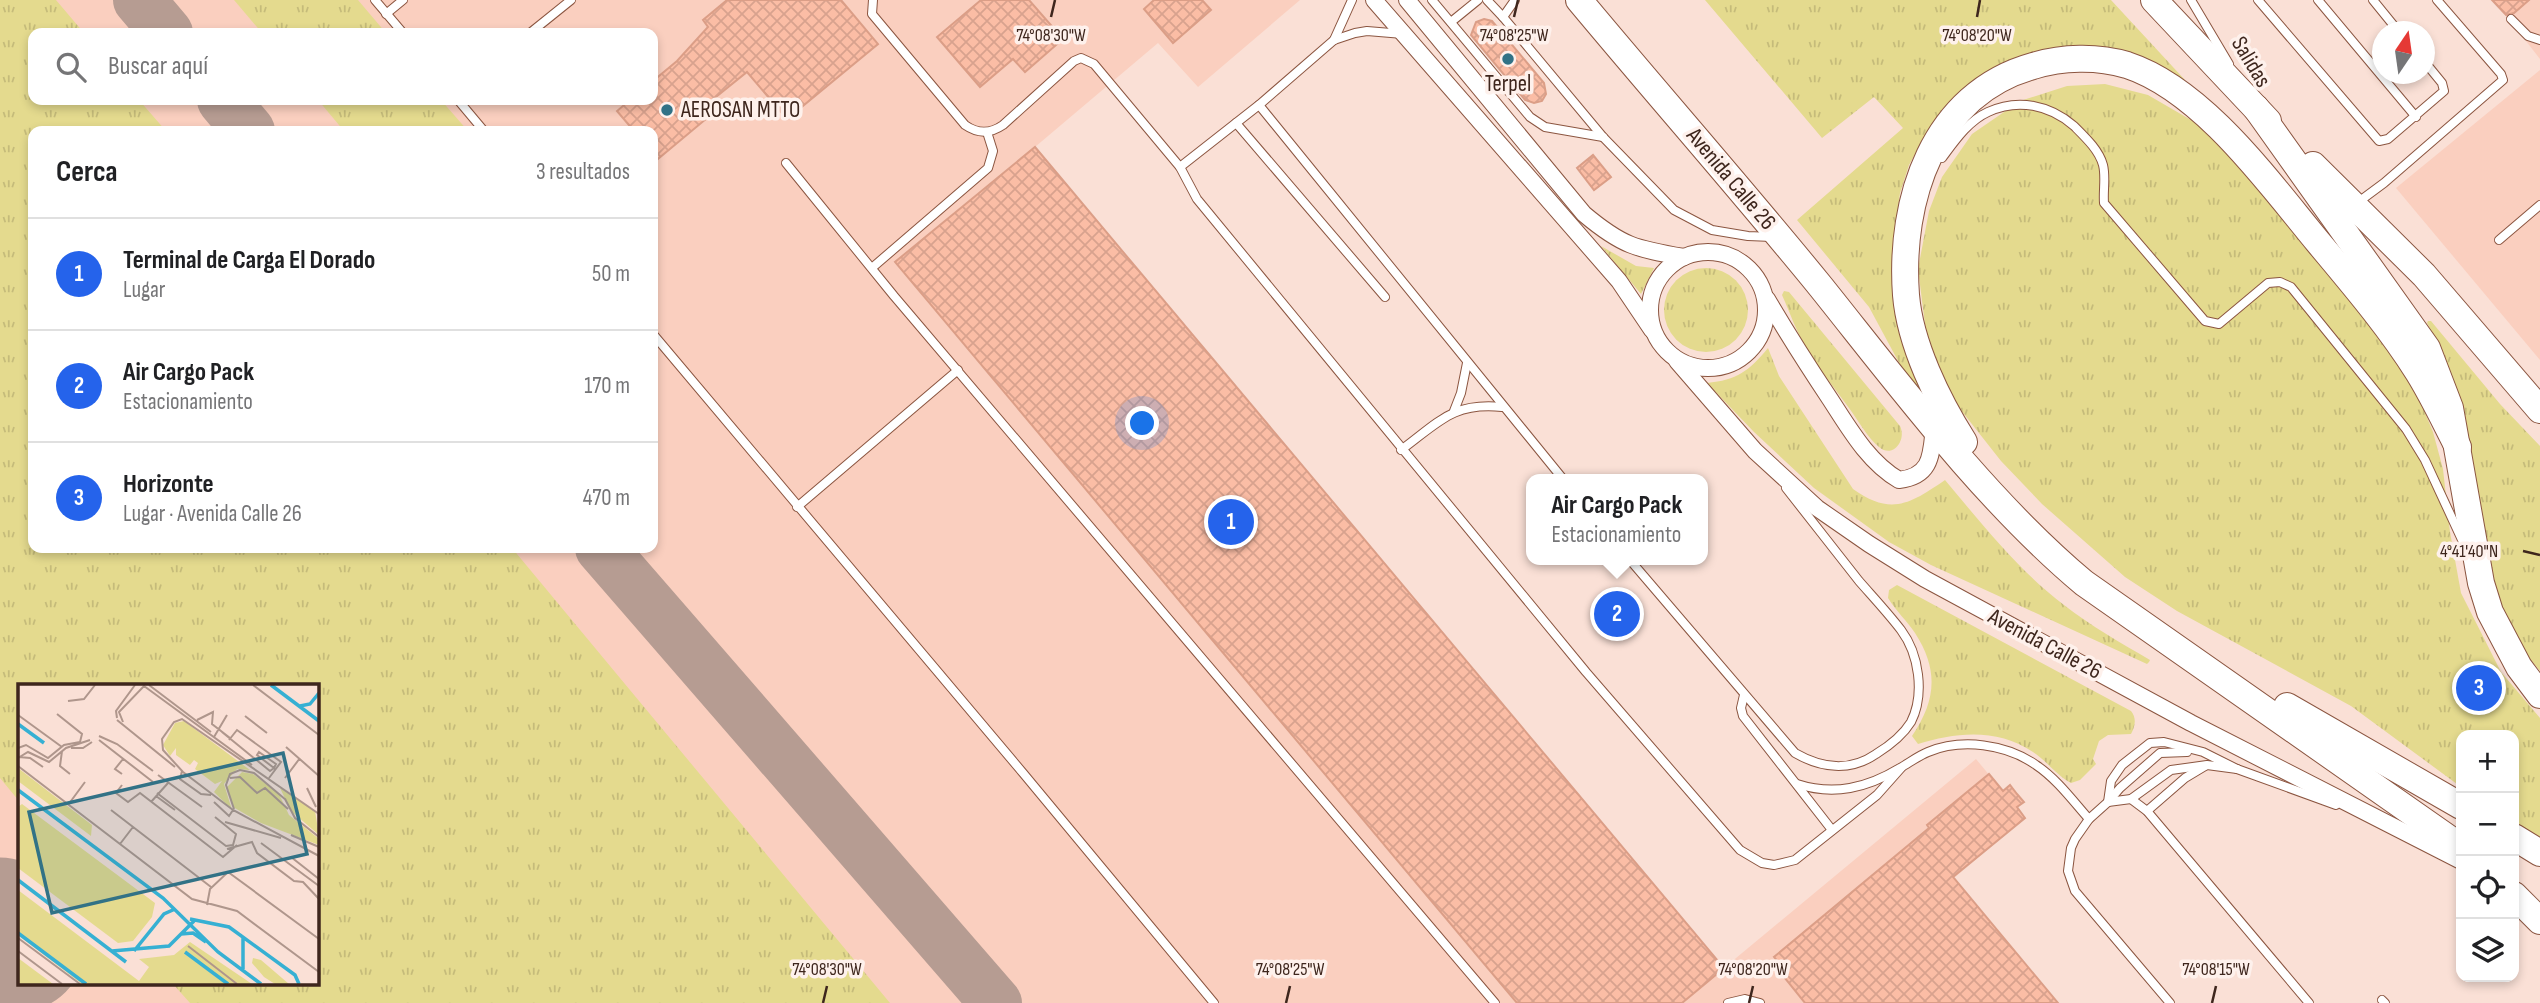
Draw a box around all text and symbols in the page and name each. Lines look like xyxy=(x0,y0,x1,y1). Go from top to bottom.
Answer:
north arrow xyxy=(2372,21,2435,84)
text: 74°08'30"W xyxy=(1016,25,1086,46)
text: 74°08'25"W xyxy=(1480,25,1549,46)
text: 74°08'20"W xyxy=(1942,25,2012,46)
search box xyxy=(28,28,658,105)
street label: Salidas xyxy=(2225,31,2277,93)
icon: search xyxy=(52,48,90,86)
text: Buscar aquí xyxy=(108,51,208,82)
marker: Terpel xyxy=(1500,51,1516,67)
place label: Terpel xyxy=(1485,70,1531,98)
place label: AEROSAN MTTO xyxy=(680,96,800,124)
marker: AEROSAN MTTO xyxy=(659,102,675,118)
street label: Avenida Calle 26 xyxy=(1680,122,1782,236)
text: Cerca xyxy=(56,154,118,190)
text: 3 resultados xyxy=(536,158,630,186)
text: Terminal de Carga El Dorado xyxy=(123,245,375,276)
text: 1 xyxy=(74,260,84,288)
text: 50 m xyxy=(592,260,630,288)
text: Lugar xyxy=(123,276,165,304)
text: Air Cargo Pack xyxy=(123,357,254,388)
text: 2 xyxy=(74,372,84,400)
text: 170 m xyxy=(584,372,630,400)
text: Estacionamiento xyxy=(123,388,253,416)
your location xyxy=(1125,406,1159,440)
text: Horizonte xyxy=(123,469,214,500)
popup xyxy=(1526,474,1708,565)
text: 3 xyxy=(74,484,84,512)
text: 470 m xyxy=(583,484,630,512)
text: Air Cargo Pack xyxy=(1551,490,1683,521)
pin: 1 xyxy=(1208,496,1254,548)
text: Lugar · Avenida Calle 26 xyxy=(123,500,302,528)
text: Estacionamiento xyxy=(1551,521,1681,549)
text: 4°41'40"N xyxy=(2440,541,2498,562)
pin: 2 xyxy=(1594,588,1640,640)
street label: Avenida Calle 26 xyxy=(1983,602,2106,686)
pin: 3 xyxy=(2456,662,2502,714)
inset map xyxy=(18,684,318,986)
map controls xyxy=(2456,730,2519,982)
button: + xyxy=(2456,730,2519,793)
button: − xyxy=(2456,793,2519,856)
button: locate xyxy=(2456,856,2519,919)
button: layers xyxy=(2456,919,2519,982)
text: 74°08'30"W xyxy=(792,959,862,980)
text: 74°08'25"W xyxy=(1256,959,1325,980)
text: 74°08'20"W xyxy=(1718,959,1788,980)
text: 74°08'15"W xyxy=(2182,959,2250,980)

